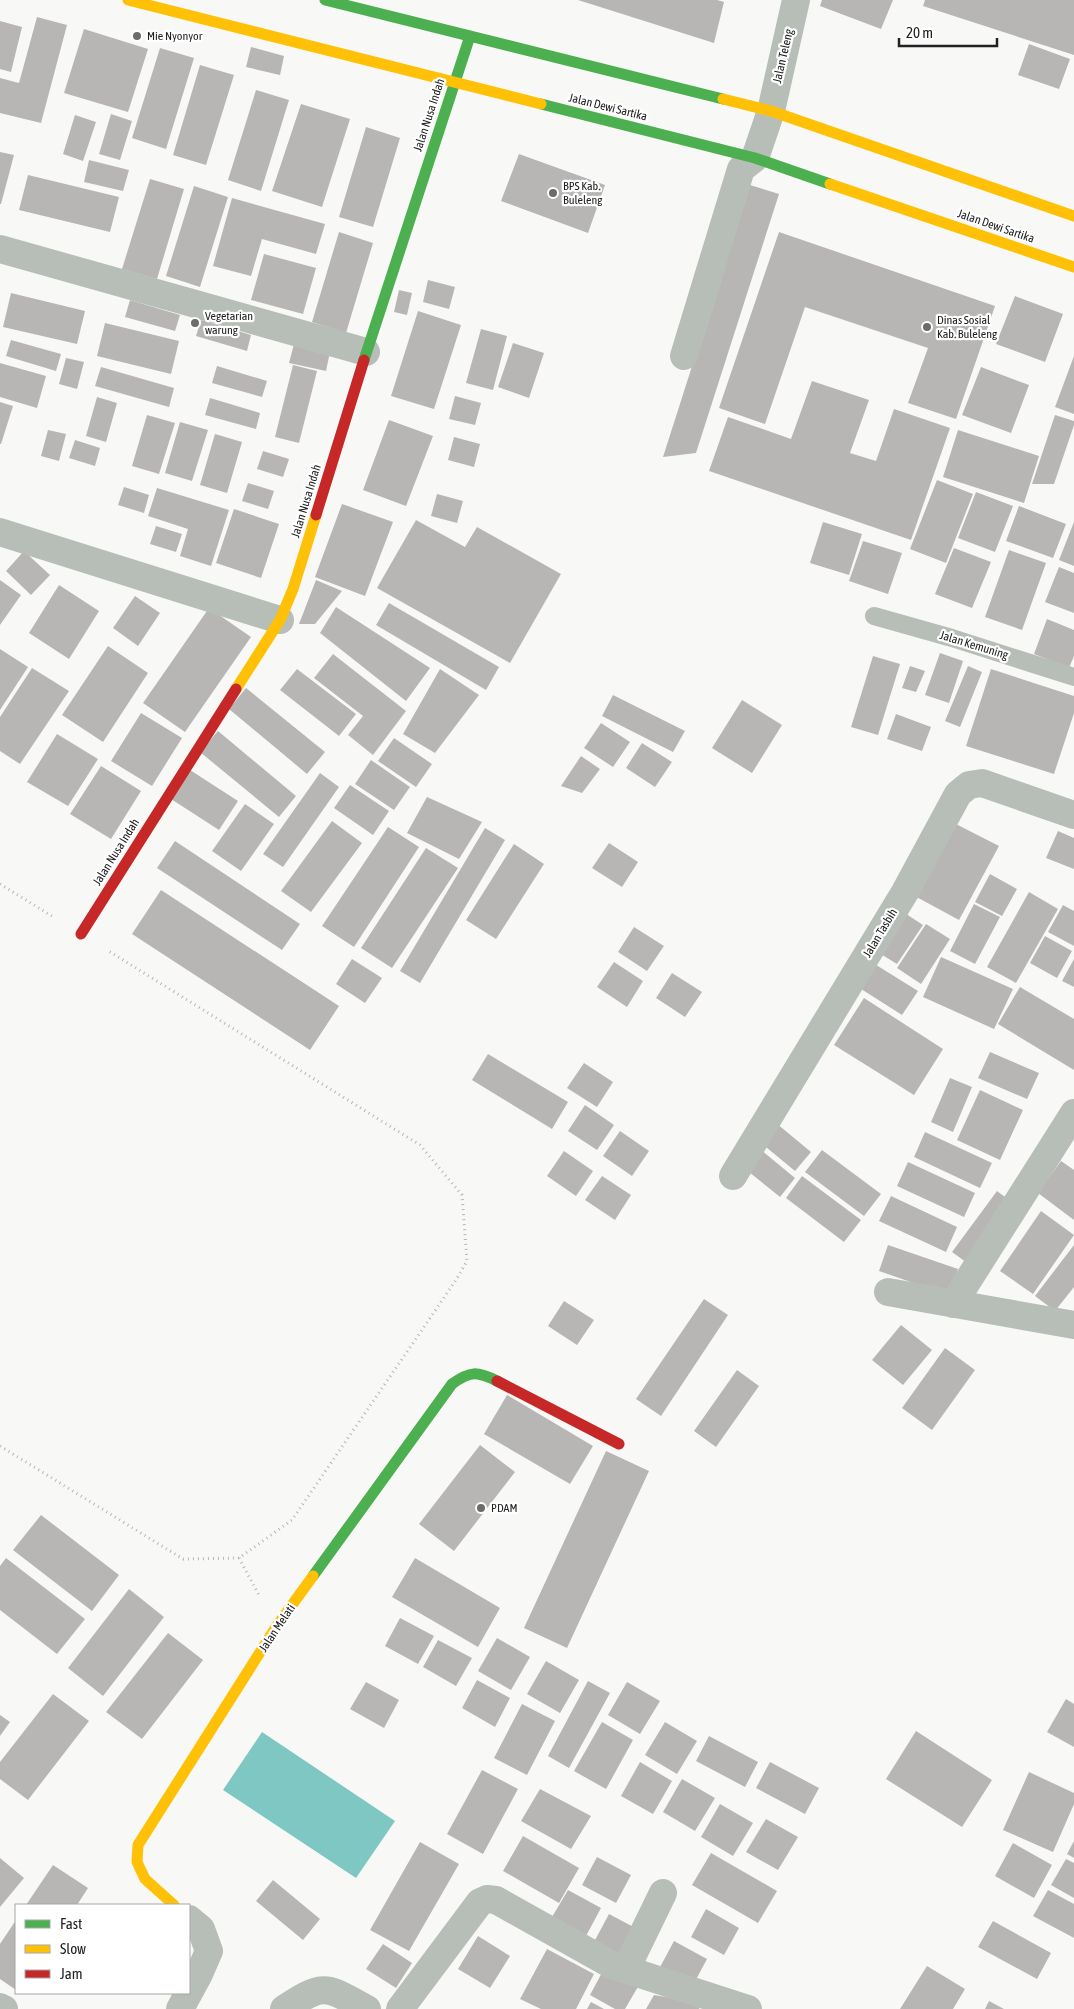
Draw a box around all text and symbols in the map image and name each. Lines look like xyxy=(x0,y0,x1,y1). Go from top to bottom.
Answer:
scale bar xyxy=(899,15,996,47)
text: 20 m xyxy=(906,24,933,41)
street label: Jalan Teleng xyxy=(770,27,796,84)
place label: Mie Nyonyor xyxy=(147,29,203,43)
marker: Mie Nyonyor xyxy=(131,30,143,42)
street label: Jalan Nusa Indah xyxy=(411,77,447,153)
street label: Jalan Dewi Sartika xyxy=(567,90,649,124)
place label: BPS Kab. Buleleng xyxy=(563,179,603,207)
marker: BPS Kab. Buleleng xyxy=(547,187,559,199)
street label: Jalan Dewi Sartika xyxy=(956,206,1036,246)
place label: Vegetarian warung xyxy=(205,309,253,337)
place label: Dinas Sosial Kab. Buleleng xyxy=(937,313,998,341)
marker: Vegetarian warung xyxy=(189,317,201,329)
marker: Dinas Sosial Kab. Buleleng xyxy=(921,321,933,333)
street label: Jalan Nusa Indah xyxy=(288,463,324,539)
street label: Jalan Kemuning xyxy=(938,628,1011,662)
street label: Jalan Nusa Indah xyxy=(90,816,142,888)
street label: Jalan Tasbih xyxy=(860,906,900,960)
place label: PDAM xyxy=(491,1501,518,1515)
marker: PDAM xyxy=(475,1502,487,1514)
street label: Jalan Melati xyxy=(256,1602,298,1654)
legend xyxy=(15,1904,190,1994)
text: Fast xyxy=(60,1915,82,1932)
text: Slow xyxy=(60,1940,86,1957)
text: Jam xyxy=(60,1965,83,1982)

